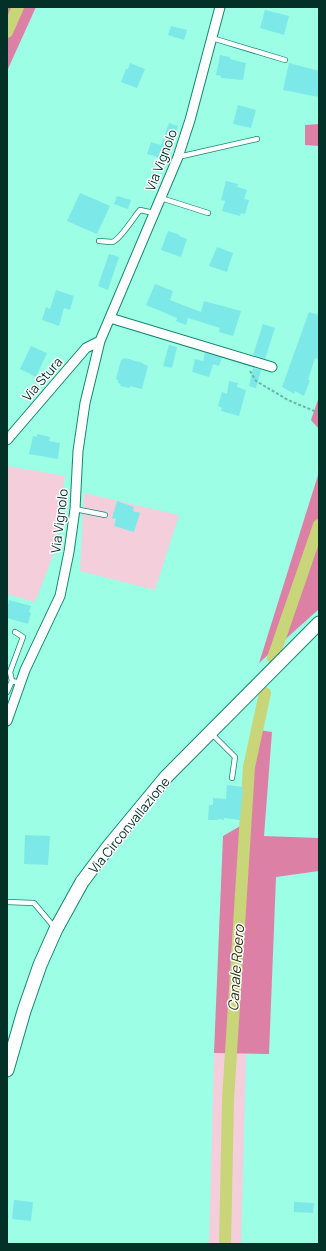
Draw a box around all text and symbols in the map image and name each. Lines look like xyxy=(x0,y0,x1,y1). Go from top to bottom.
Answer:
street label: Via Vignolo xyxy=(141,126,181,194)
street label: Via Stura xyxy=(18,353,66,405)
street label: Via Vignolo xyxy=(46,487,72,554)
street label: Via Circonvallazione xyxy=(84,773,174,877)
water label: Canale Roero xyxy=(223,923,248,1012)

